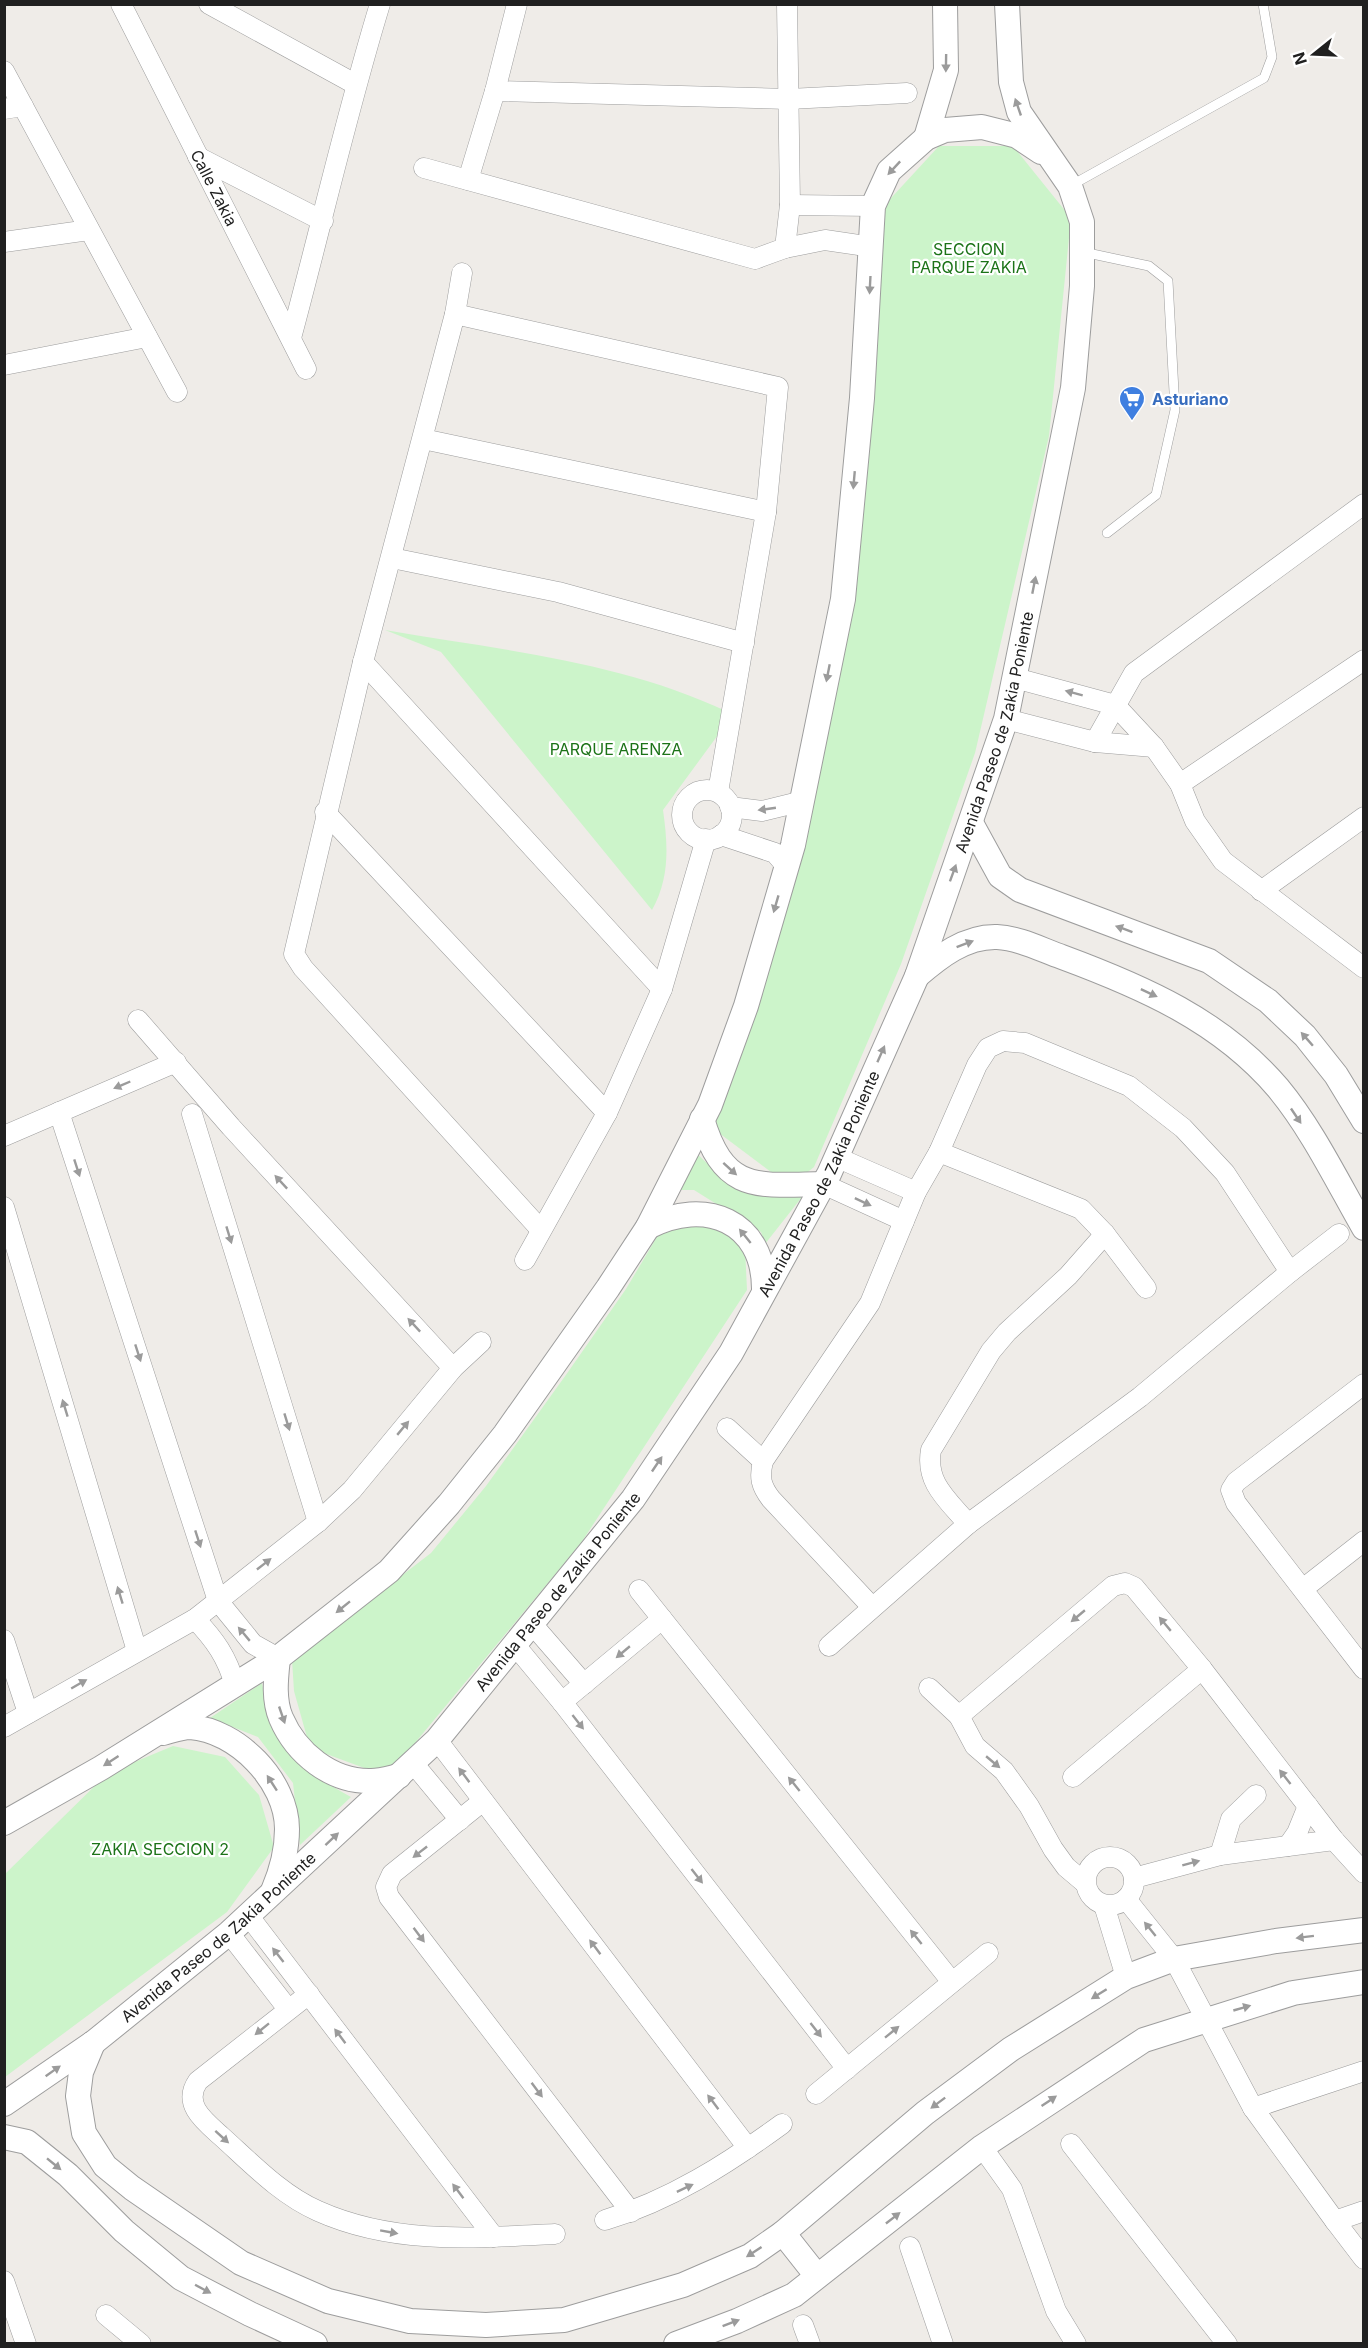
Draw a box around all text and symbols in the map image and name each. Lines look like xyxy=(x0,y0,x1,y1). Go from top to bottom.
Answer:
north arrow xyxy=(1284,24,1344,84)
text: N xyxy=(1288,50,1311,68)
one-way arrow xyxy=(941,53,950,72)
one-way arrow xyxy=(1013,98,1023,116)
street label: Calle Zakia xyxy=(186,146,242,229)
one-way arrow xyxy=(887,160,901,175)
park label: SECCION PARQUE ZAKIA xyxy=(911,239,1027,277)
one-way arrow xyxy=(865,276,874,295)
supermarket icon: Asturiano xyxy=(1117,384,1147,422)
place label: Asturiano xyxy=(1152,389,1229,409)
one-way arrow xyxy=(849,470,859,489)
one-way arrow xyxy=(1030,576,1040,594)
street label: Avenida Paseo de Zakia Poniente xyxy=(950,610,1038,856)
one-way arrow xyxy=(823,663,832,682)
one-way arrow xyxy=(1064,688,1083,698)
park label: PARQUE ARENZA xyxy=(550,739,682,759)
one-way arrow xyxy=(757,804,776,813)
one-way arrow xyxy=(949,864,959,882)
one-way arrow xyxy=(771,895,780,913)
one-way arrow xyxy=(1115,924,1133,933)
one-way arrow xyxy=(956,939,974,949)
one-way arrow xyxy=(1140,989,1157,998)
one-way arrow xyxy=(1301,1032,1314,1047)
one-way arrow xyxy=(877,1046,886,1063)
street label: Avenida Paseo de Zakia Poniente xyxy=(754,1067,884,1300)
one-way arrow xyxy=(113,1080,131,1090)
one-way arrow xyxy=(1290,1107,1302,1123)
one-way arrow xyxy=(73,1159,82,1177)
one-way arrow xyxy=(722,1162,737,1176)
one-way arrow xyxy=(275,1175,288,1190)
one-way arrow xyxy=(855,1198,872,1207)
one-way arrow xyxy=(225,1226,235,1244)
one-way arrow xyxy=(739,1228,752,1244)
one-way arrow xyxy=(408,1318,421,1333)
one-way arrow xyxy=(133,1344,143,1362)
one-way arrow xyxy=(60,1399,69,1417)
one-way arrow xyxy=(283,1413,292,1431)
one-way arrow xyxy=(396,1421,409,1436)
one-way arrow xyxy=(651,1456,663,1472)
street label: Avenida Paseo de Zakia Poniente xyxy=(471,1488,645,1695)
one-way arrow xyxy=(194,1530,203,1548)
one-way arrow xyxy=(257,1559,272,1571)
one-way arrow xyxy=(115,1586,124,1604)
one-way arrow xyxy=(335,1601,351,1614)
one-way arrow xyxy=(1071,1609,1086,1622)
one-way arrow xyxy=(1158,1616,1171,1632)
one-way arrow xyxy=(238,1627,251,1642)
one-way arrow xyxy=(615,1645,631,1658)
one-way arrow xyxy=(71,1679,87,1690)
one-way arrow xyxy=(277,1706,287,1724)
one-way arrow xyxy=(571,1714,583,1729)
one-way arrow xyxy=(985,1755,1001,1768)
one-way arrow xyxy=(103,1756,119,1767)
one-way arrow xyxy=(458,1767,470,1783)
one-way arrow xyxy=(1280,1770,1292,1785)
one-way arrow xyxy=(267,1775,278,1791)
one-way arrow xyxy=(789,1777,801,1792)
one-way arrow xyxy=(325,1833,339,1847)
park label: ZAKIA SECCION 2 xyxy=(91,1839,229,1859)
one-way arrow xyxy=(413,1845,428,1857)
street label: Avenida Paseo de Zakia Poniente xyxy=(117,1848,320,2026)
one-way arrow xyxy=(1182,1858,1200,1867)
one-way arrow xyxy=(690,1868,703,1884)
one-way arrow xyxy=(1144,1921,1157,1937)
one-way arrow xyxy=(412,1927,425,1943)
one-way arrow xyxy=(910,1929,922,1944)
one-way arrow xyxy=(1296,1933,1315,1942)
one-way arrow xyxy=(589,1939,601,1954)
one-way arrow xyxy=(273,1947,285,1962)
one-way arrow xyxy=(1091,1988,1107,1999)
one-way arrow xyxy=(1233,2003,1251,2012)
one-way arrow xyxy=(810,2022,823,2038)
one-way arrow xyxy=(254,2023,270,2036)
one-way arrow xyxy=(884,2026,900,2039)
one-way arrow xyxy=(335,2028,347,2043)
one-way arrow xyxy=(44,2065,60,2077)
one-way arrow xyxy=(531,2082,543,2097)
one-way arrow xyxy=(707,2094,719,2110)
one-way arrow xyxy=(1041,2095,1057,2107)
one-way arrow xyxy=(931,2097,947,2109)
one-way arrow xyxy=(214,2130,229,2143)
one-way arrow xyxy=(47,2158,62,2170)
one-way arrow xyxy=(452,2183,465,2199)
one-way arrow xyxy=(676,2183,694,2193)
one-way arrow xyxy=(885,2211,901,2224)
one-way arrow xyxy=(380,2228,399,2237)
one-way arrow xyxy=(746,2247,762,2258)
one-way arrow xyxy=(195,2284,212,2294)
one-way arrow xyxy=(722,2318,740,2328)

